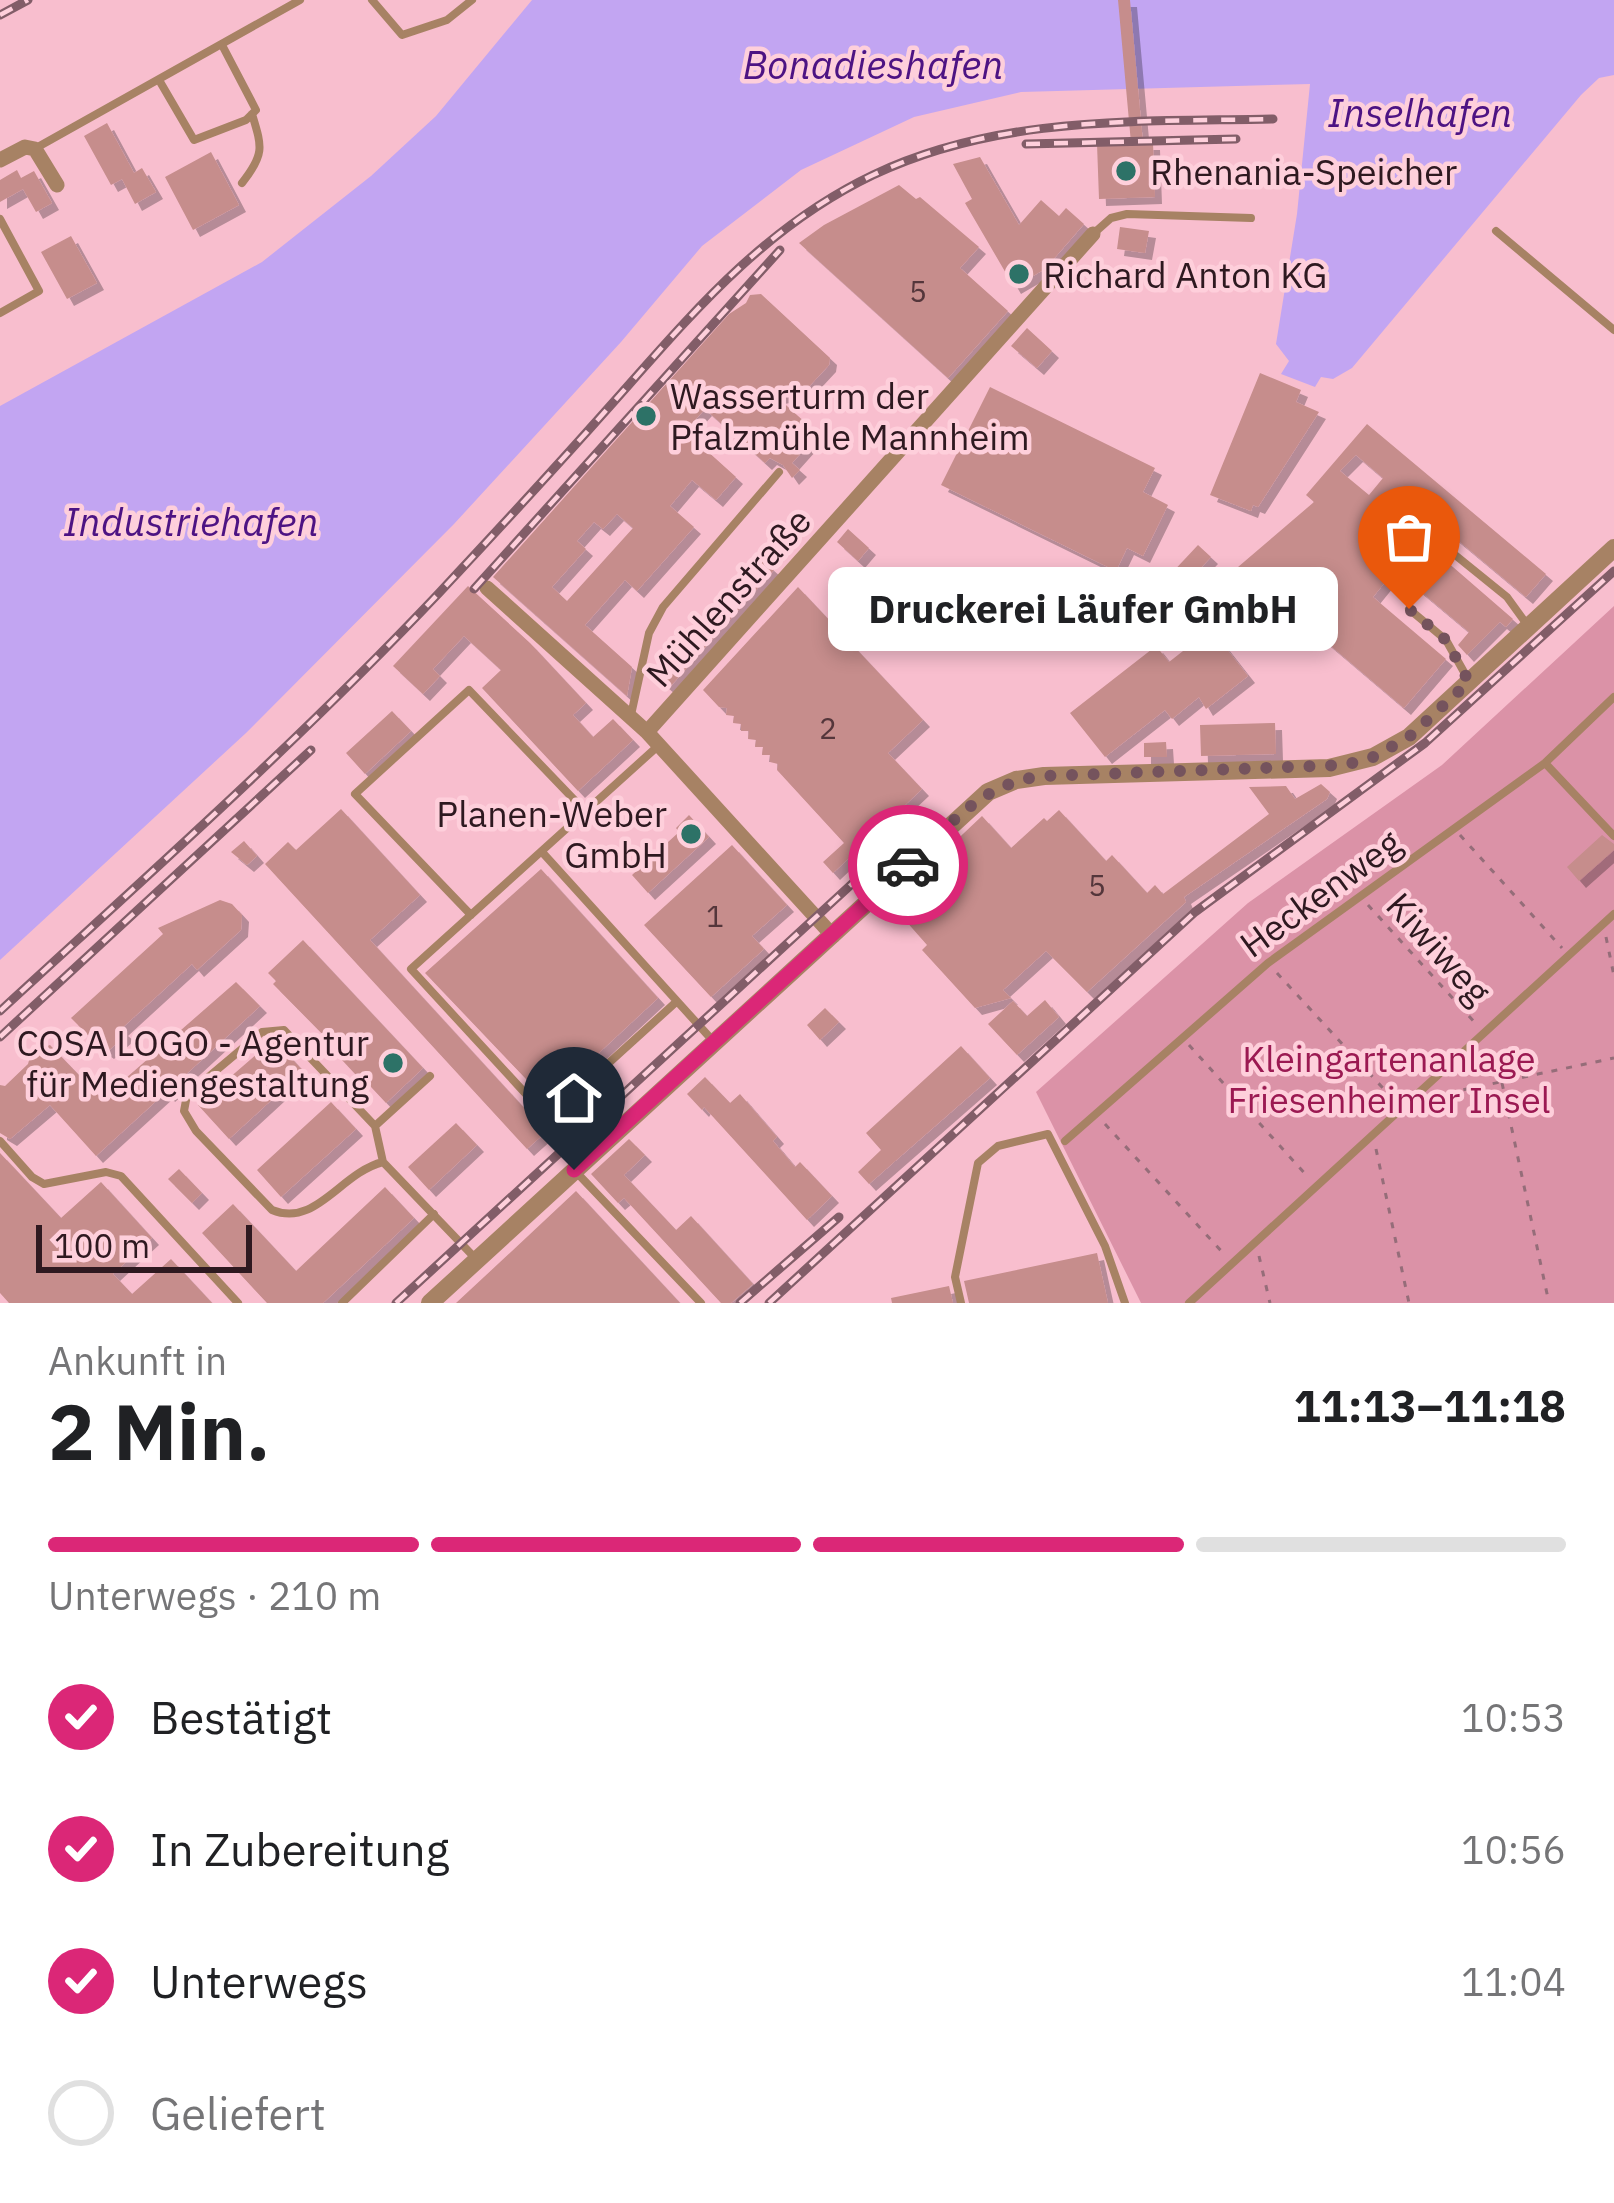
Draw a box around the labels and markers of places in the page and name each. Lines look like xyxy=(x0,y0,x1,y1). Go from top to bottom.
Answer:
place label: Rhenania-Speicher xyxy=(1150,148,1457,195)
marker: Rhenania-Speicher xyxy=(1113,158,1139,184)
place label: Richard Anton KG xyxy=(1043,251,1327,298)
marker: Richard Anton KG xyxy=(1006,261,1032,287)
place label: Wasserturm der Pfalzmühle Mannheim xyxy=(670,372,1030,460)
marker: Wasserturm der Pfalzmühle Mannheim xyxy=(633,403,659,429)
pin xyxy=(1358,486,1460,609)
callout: Druckerei Läufer GmbH xyxy=(827,567,1337,651)
place label: Planen-Weber GmbH xyxy=(436,790,667,878)
marker: Planen-Weber GmbH xyxy=(678,821,704,847)
place label: COSA LOGO - Agentur für Mediengestaltung xyxy=(16,1019,369,1107)
pin xyxy=(523,1047,625,1170)
marker: COSA LOGO - Agentur für Mediengestaltung xyxy=(380,1050,406,1076)

